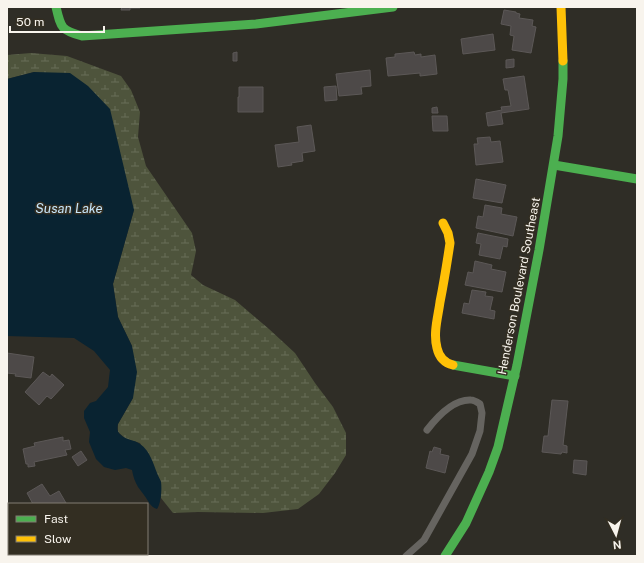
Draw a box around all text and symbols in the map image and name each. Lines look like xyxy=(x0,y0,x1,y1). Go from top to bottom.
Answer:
scale bar xyxy=(10,8,104,34)
text: 50 m xyxy=(16,15,44,29)
street label: Henderson Boulevard Southeast xyxy=(495,196,543,376)
water label: Susan Lake xyxy=(35,201,103,216)
legend xyxy=(8,503,148,555)
text: Fast xyxy=(44,512,69,526)
north arrow xyxy=(596,515,636,555)
text: Slow xyxy=(44,532,72,546)
text: N xyxy=(612,539,622,551)

